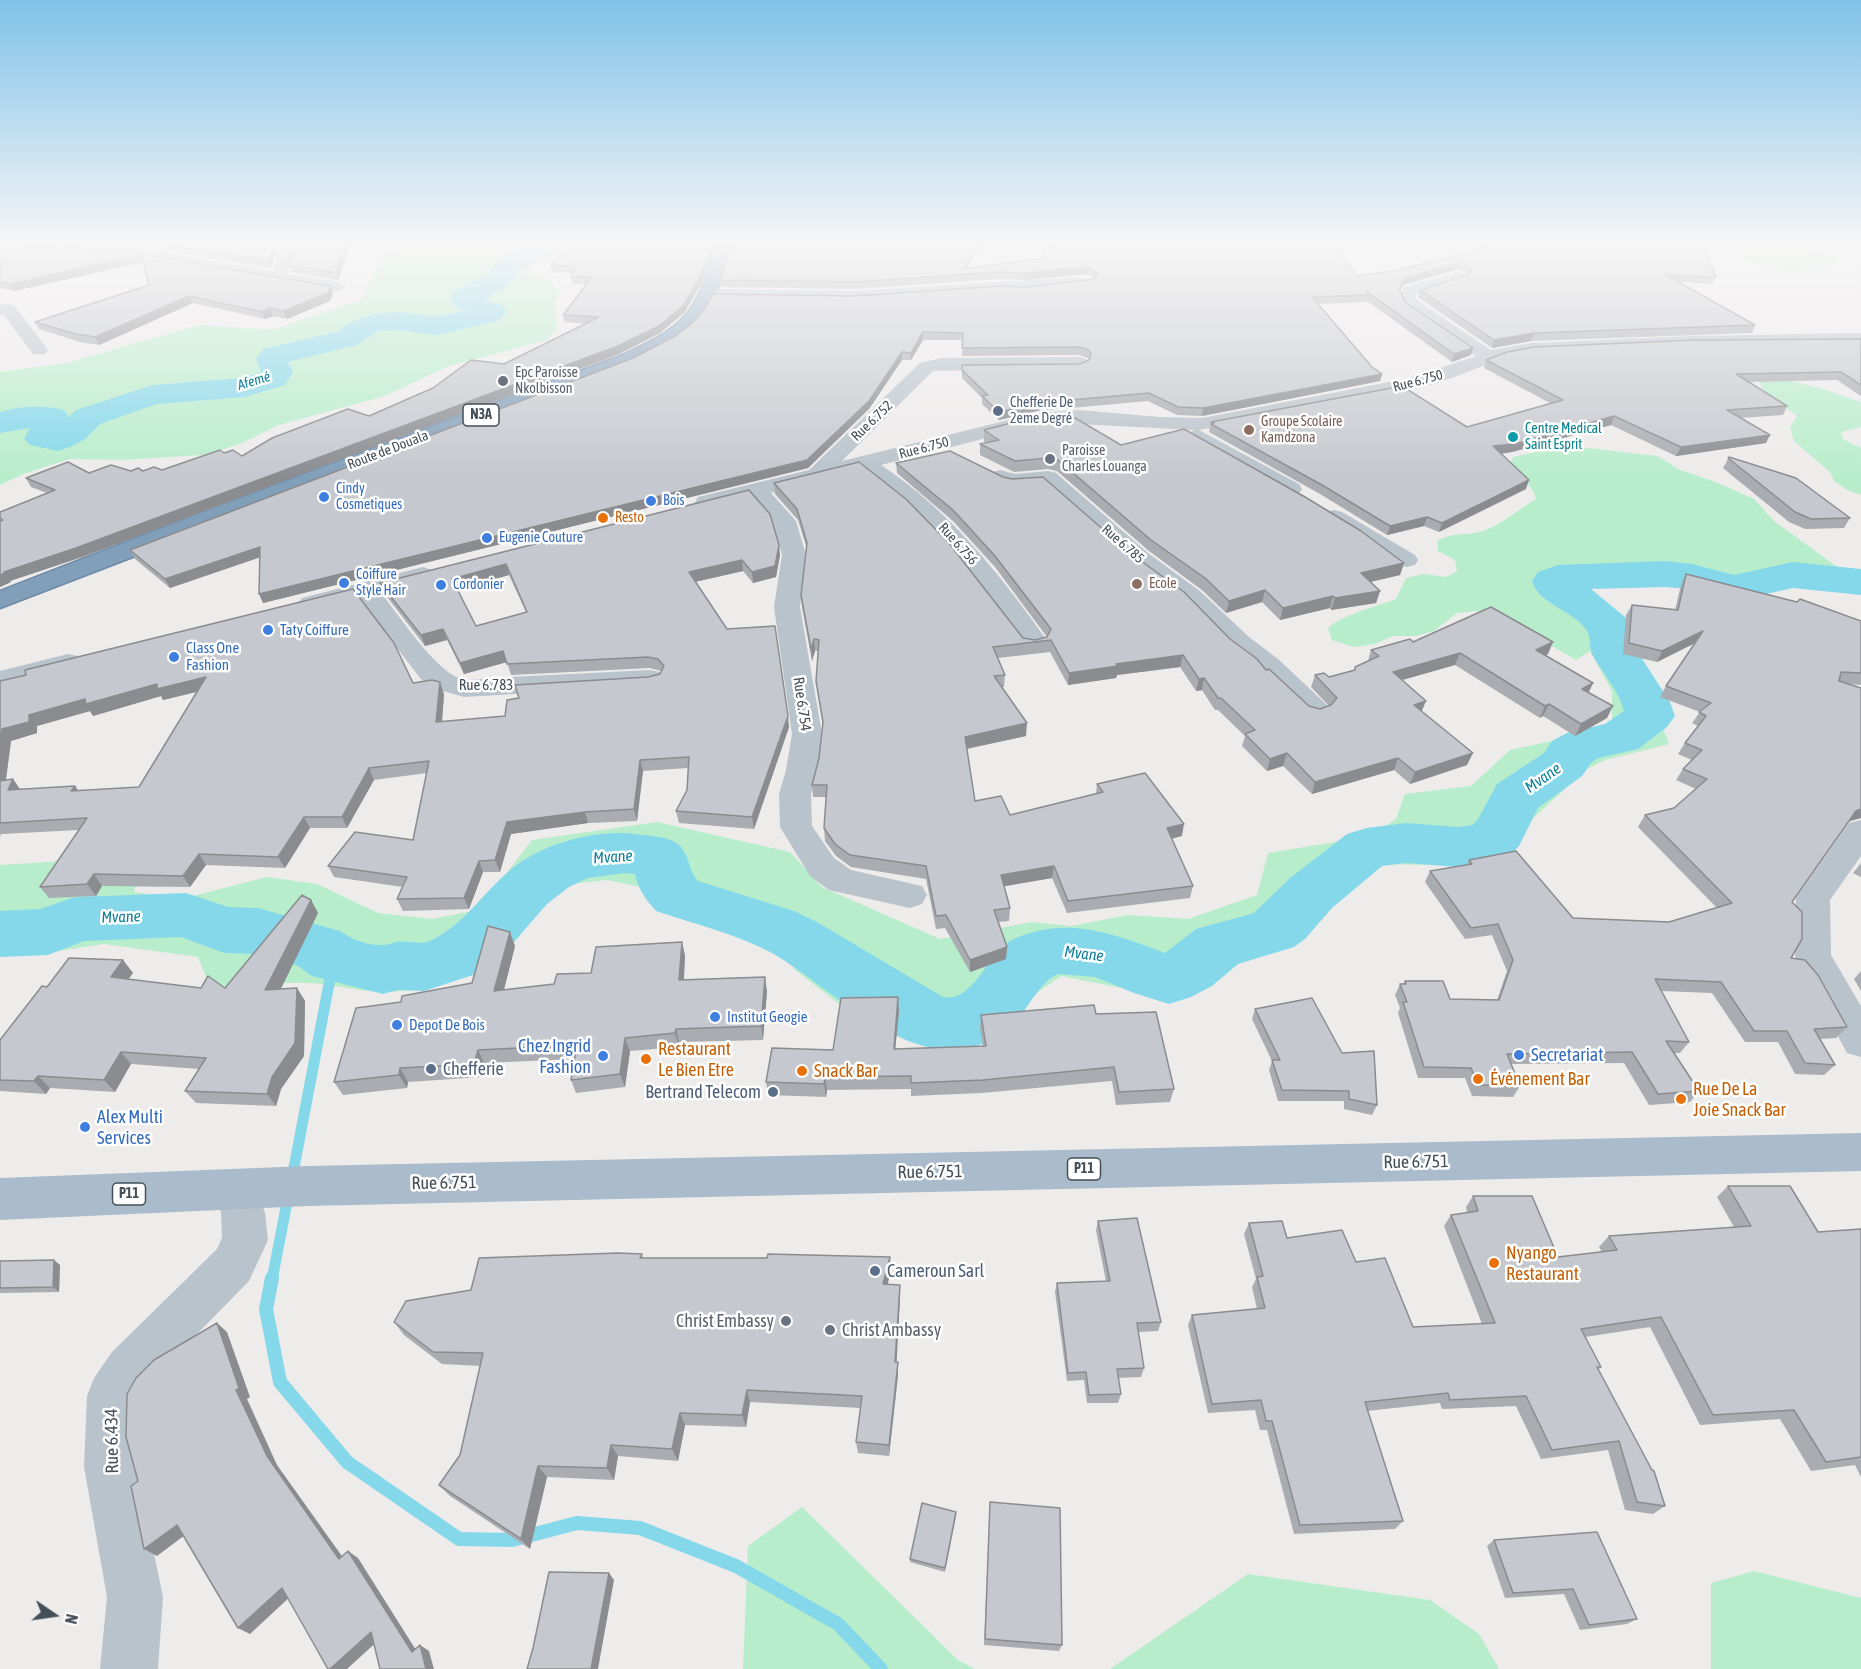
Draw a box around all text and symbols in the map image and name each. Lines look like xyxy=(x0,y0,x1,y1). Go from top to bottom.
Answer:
place label: Epc Paroisse Nkolbisson xyxy=(515,365,578,398)
street label: Rue 6.750 xyxy=(1391,366,1445,396)
water label: Afemé xyxy=(236,368,272,394)
marker: Epc Paroisse Nkolbisson xyxy=(496,374,510,388)
place label: Chefferie De 2eme Degré xyxy=(1010,395,1073,428)
street label: Rue 6.752 xyxy=(848,397,896,445)
road number: N3A xyxy=(463,404,499,426)
marker: Chefferie De 2eme Degré xyxy=(991,404,1005,418)
place label: Groupe Scolaire Kamdzona xyxy=(1261,414,1342,446)
place label: Centre Medical Saint Esprit xyxy=(1525,421,1602,454)
marker: Groupe Scolaire Kamdzona xyxy=(1242,423,1256,437)
street label: Route de Douala xyxy=(345,427,431,473)
marker: Centre Medical Saint Esprit xyxy=(1506,430,1520,444)
street label: Rue 6.750 xyxy=(897,433,951,463)
place label: Paroisse Charles Louanga xyxy=(1062,443,1147,476)
marker: Paroisse Charles Louanga xyxy=(1043,452,1057,466)
place label: Cindy Cosmetiques xyxy=(336,481,402,514)
marker: Cindy Cosmetiques xyxy=(317,490,331,504)
place label: Bois xyxy=(663,493,684,509)
marker: Bois xyxy=(644,494,658,508)
place label: Resto xyxy=(615,510,644,526)
marker: Resto xyxy=(596,511,610,525)
street label: Rue 6.756 xyxy=(935,519,981,569)
street label: Rue 6.785 xyxy=(1098,521,1148,567)
place label: Eugenie Couture xyxy=(499,530,583,546)
marker: Eugenie Couture xyxy=(480,531,494,545)
place label: Coiffure Style Hair xyxy=(356,567,406,600)
marker: Coiffure Style Hair xyxy=(337,576,351,590)
place label: Ecole xyxy=(1149,576,1177,592)
place label: Cordonier xyxy=(453,577,504,593)
marker: Ecole xyxy=(1130,577,1144,591)
marker: Cordonier xyxy=(434,578,448,592)
place label: Taty Coiffure xyxy=(280,621,349,639)
marker: Taty Coiffure xyxy=(261,623,275,637)
place label: Class One Fashion xyxy=(186,639,239,674)
marker: Class One Fashion xyxy=(167,650,181,664)
street label: Rue 6.783 xyxy=(459,676,513,694)
street label: Rue 6.754 xyxy=(789,676,815,732)
water label: Mvane xyxy=(1521,759,1565,797)
water label: Mvane xyxy=(593,846,633,868)
water label: Mvane xyxy=(101,907,141,927)
water label: Mvane xyxy=(1063,942,1105,966)
place label: Institut Geogie xyxy=(727,1008,808,1026)
marker: Institut Geogie xyxy=(708,1010,722,1024)
place label: Depot De Bois xyxy=(409,1016,485,1034)
marker: Depot De Bois xyxy=(390,1018,404,1032)
place label: Chez Ingrid Fashion xyxy=(518,1035,591,1078)
place label: Restaurant Le Bien Etre xyxy=(658,1038,734,1080)
place label: Secretariat xyxy=(1531,1044,1603,1066)
marker: Secretariat xyxy=(1512,1048,1526,1062)
marker: Chez Ingrid Fashion xyxy=(596,1049,610,1063)
marker: Restaurant Le Bien Etre xyxy=(639,1052,653,1066)
place label: Chefferie xyxy=(443,1058,504,1080)
place label: Snack Bar xyxy=(814,1060,878,1082)
marker: Chefferie xyxy=(424,1062,438,1076)
marker: Snack Bar xyxy=(795,1064,809,1078)
place label: Événement Bar xyxy=(1490,1068,1590,1090)
marker: Événement Bar xyxy=(1471,1072,1485,1086)
place label: Rue De La Joie Snack Bar xyxy=(1693,1078,1786,1120)
place label: Bertrand Telecom xyxy=(645,1081,761,1103)
marker: Bertrand Telecom xyxy=(766,1085,780,1099)
marker: Rue De La Joie Snack Bar xyxy=(1674,1092,1688,1106)
place label: Alex Multi Services xyxy=(97,1106,163,1148)
marker: Alex Multi Services xyxy=(78,1120,92,1134)
street label: Rue 6.751 xyxy=(1383,1151,1449,1173)
road number: P11 xyxy=(1068,1158,1100,1180)
street label: Rue 6.751 xyxy=(897,1161,963,1183)
street label: Rue 6.751 xyxy=(411,1172,477,1194)
road number: P11 xyxy=(112,1183,146,1205)
place label: Nyango Restaurant xyxy=(1506,1242,1579,1284)
marker: Nyango Restaurant xyxy=(1487,1256,1501,1270)
place label: Cameroun Sarl xyxy=(887,1260,984,1282)
marker: Cameroun Sarl xyxy=(868,1264,882,1278)
place label: Christ Embassy xyxy=(676,1310,774,1332)
marker: Christ Embassy xyxy=(779,1314,793,1328)
place label: Christ Ambassy xyxy=(842,1319,941,1341)
marker: Christ Ambassy xyxy=(823,1323,837,1337)
street label: Rue 6.434 xyxy=(101,1408,123,1474)
north arrow xyxy=(24,1585,84,1645)
text: N xyxy=(62,1612,81,1626)

